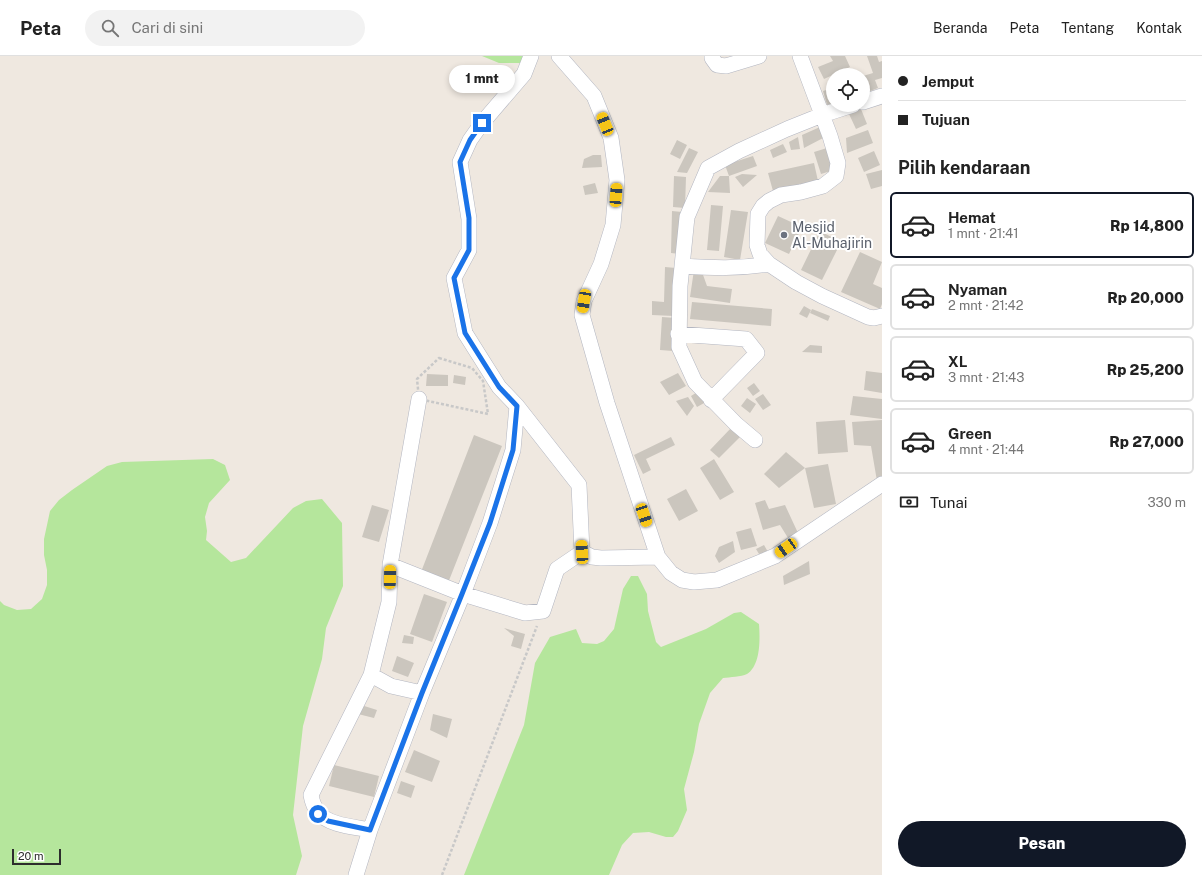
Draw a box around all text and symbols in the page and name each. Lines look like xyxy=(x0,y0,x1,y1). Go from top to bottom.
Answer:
search box xyxy=(85,10,365,46)
text: Peta xyxy=(20,17,61,39)
icon: search xyxy=(99,17,121,39)
text: Cari di sini xyxy=(131,19,203,36)
text: Beranda xyxy=(933,20,988,36)
text: Peta xyxy=(1010,20,1039,36)
text: Tentang xyxy=(1061,20,1114,36)
text: Kontak xyxy=(1136,20,1182,36)
callout: 1 mnt xyxy=(449,65,515,93)
map controls xyxy=(826,68,870,112)
button: locate xyxy=(826,68,870,112)
text: 1 mnt xyxy=(465,71,499,86)
text: Jemput xyxy=(922,73,974,90)
car xyxy=(595,111,615,137)
text: Tujuan xyxy=(922,111,970,128)
route end xyxy=(473,114,491,132)
text: Pilih kendaraan xyxy=(898,157,1030,178)
car xyxy=(609,183,623,207)
icon: car xyxy=(900,207,936,243)
text: Hemat xyxy=(948,209,996,226)
text: Rp 14,800 xyxy=(1110,217,1184,234)
place label: Mesjid Al-Muhajirin xyxy=(792,219,872,251)
text: 1 mnt · 21:41 xyxy=(948,226,1019,241)
marker: Mesjid Al-Muhajirin xyxy=(779,230,789,240)
icon: car xyxy=(900,279,936,315)
text: Nyaman xyxy=(948,281,1007,298)
car xyxy=(576,288,592,314)
text: Rp 20,000 xyxy=(1107,289,1184,306)
text: 2 mnt · 21:42 xyxy=(948,298,1023,313)
icon: car xyxy=(900,351,936,387)
text: XL xyxy=(948,353,967,370)
text: Rp 25,200 xyxy=(1107,361,1184,378)
text: 3 mnt · 21:43 xyxy=(948,370,1024,385)
icon: car xyxy=(900,423,936,459)
text: Green xyxy=(948,425,992,442)
text: Rp 27,000 xyxy=(1109,433,1184,450)
text: 4 mnt · 21:44 xyxy=(948,442,1024,457)
icon: cash xyxy=(898,491,920,513)
text: Tunai xyxy=(930,494,968,511)
text: 330 m xyxy=(1147,495,1186,510)
car xyxy=(634,502,654,528)
car xyxy=(773,536,799,560)
car xyxy=(575,540,589,564)
car xyxy=(384,565,396,589)
route start xyxy=(309,805,327,823)
button: Pesan xyxy=(898,821,1186,867)
scale bar xyxy=(12,847,61,866)
text: 20 m xyxy=(18,850,43,862)

